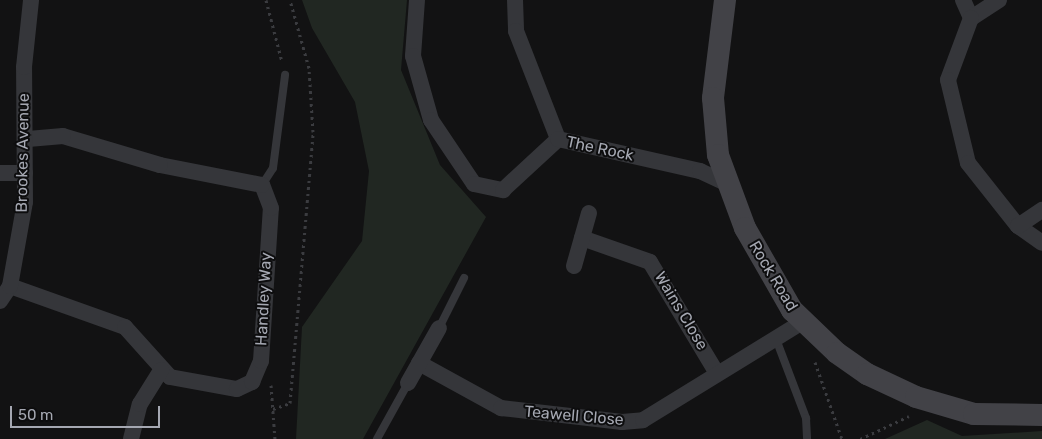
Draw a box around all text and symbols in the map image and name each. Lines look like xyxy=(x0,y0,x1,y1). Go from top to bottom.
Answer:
street label: Brookes Avenue xyxy=(12,93,34,213)
street label: The Rock xyxy=(565,133,635,165)
street label: Rock Road xyxy=(745,237,801,315)
street label: Handley Way xyxy=(252,251,276,347)
street label: Wains Close xyxy=(650,268,712,354)
scale bar xyxy=(12,396,162,428)
street label: Teawell Close xyxy=(524,402,624,430)
text: 50 m xyxy=(18,406,53,424)

